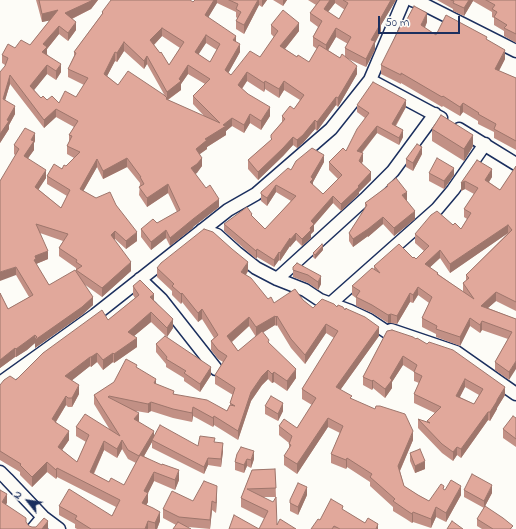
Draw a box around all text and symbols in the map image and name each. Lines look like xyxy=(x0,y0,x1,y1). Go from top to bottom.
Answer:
scale bar xyxy=(380,8,462,34)
text: 50 m xyxy=(385,14,409,32)
north arrow xyxy=(8,481,48,521)
text: N xyxy=(9,488,26,502)

